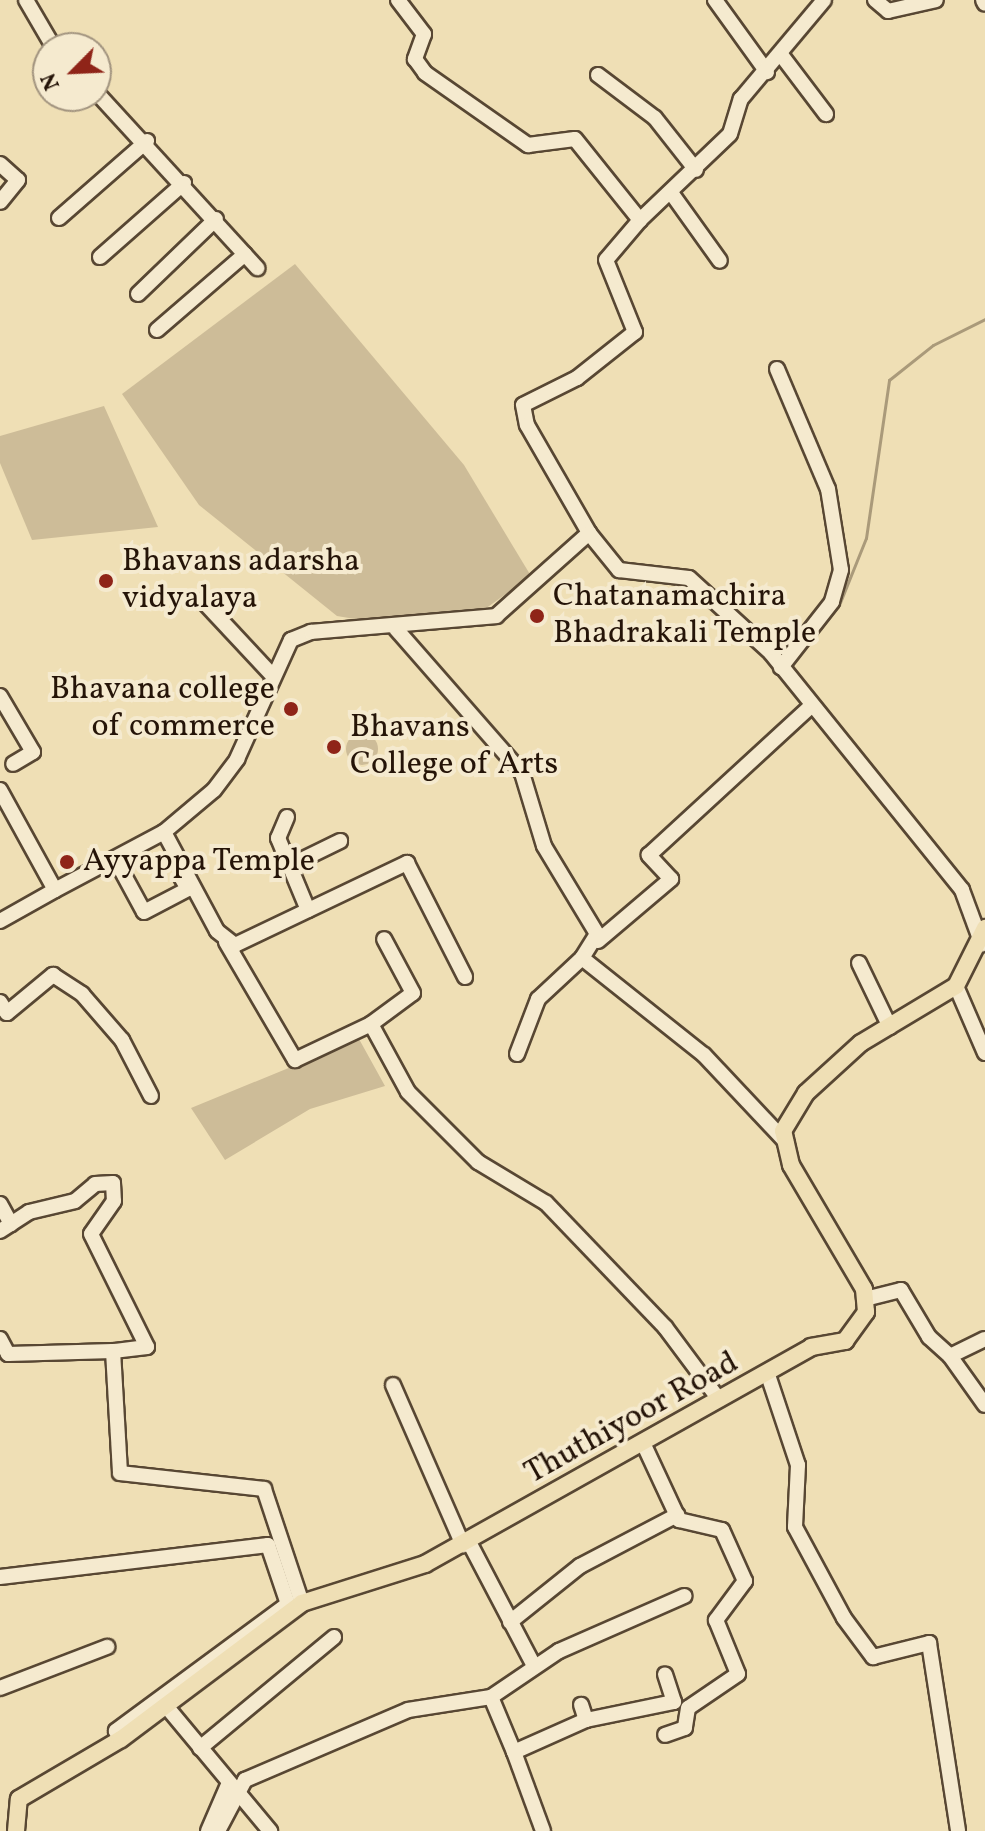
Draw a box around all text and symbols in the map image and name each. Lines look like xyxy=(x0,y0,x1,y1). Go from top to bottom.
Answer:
north arrow xyxy=(32,32,112,112)
text: N xyxy=(34,68,69,95)
place label: Bhavans adarsha vidyalaya xyxy=(122,544,360,619)
marker: Bhavans adarsha vidyalaya xyxy=(97,572,115,590)
place label: Chatanamachira Bhadrakali Temple xyxy=(553,579,817,654)
marker: Chatanamachira Bhadrakali Temple xyxy=(528,607,546,625)
place label: Bhavana college of commerce xyxy=(50,672,275,747)
marker: Bhavana college of commerce xyxy=(282,700,300,718)
place label: Bhavans College of Arts xyxy=(350,710,555,785)
marker: Bhavans College of Arts xyxy=(325,738,343,756)
place label: Ayyappa Temple xyxy=(83,843,316,881)
marker: Ayyappa Temple xyxy=(58,853,76,871)
street label: Thuthiyoor Road xyxy=(519,1344,745,1494)

